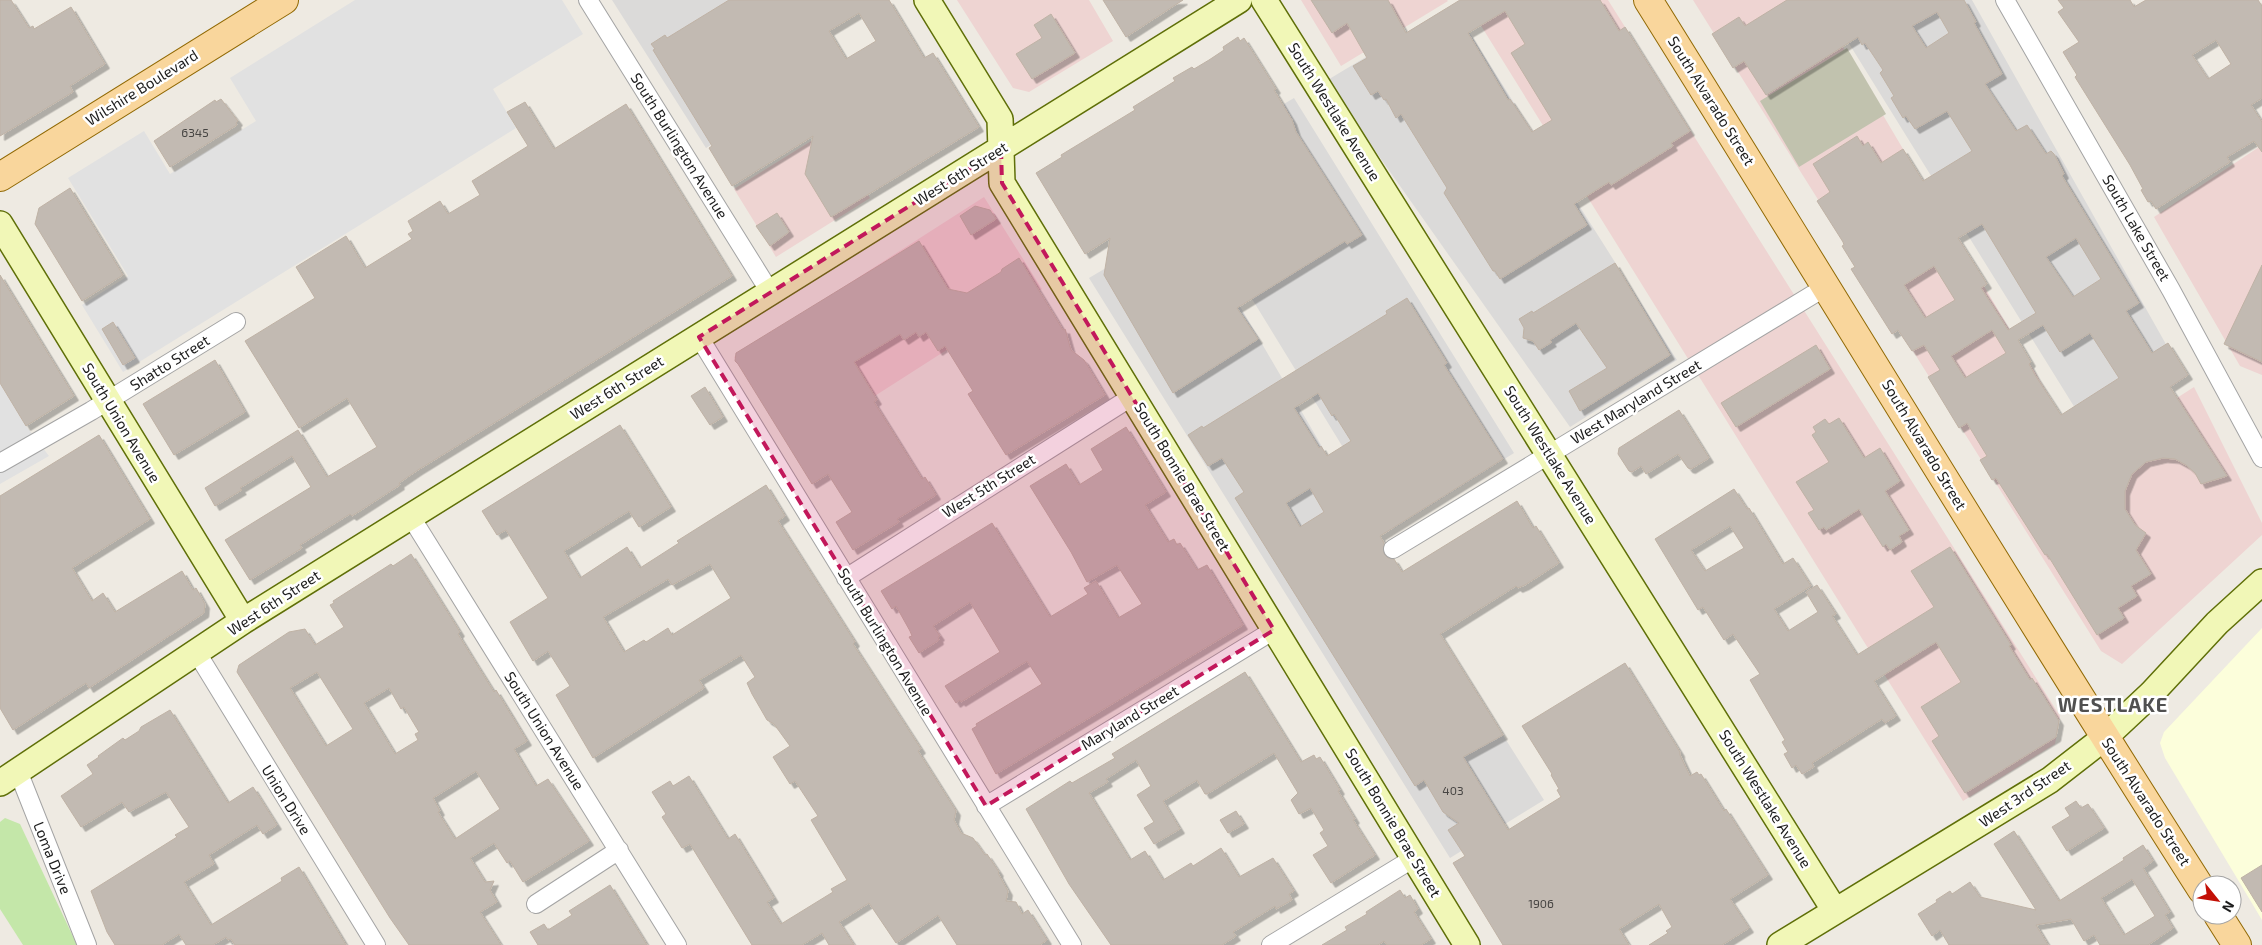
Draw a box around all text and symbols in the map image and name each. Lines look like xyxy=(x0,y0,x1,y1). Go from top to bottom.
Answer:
street label: South Alvarado Street xyxy=(1665,33,1759,169)
street label: South Westlake Avenue xyxy=(1285,39,1385,184)
street label: Wilshire Boulevard xyxy=(82,45,201,129)
street label: South Burlington Avenue xyxy=(628,69,732,222)
house number: 6345 xyxy=(181,125,209,139)
street label: West 6th Street xyxy=(910,137,1011,209)
street label: South Lake Street xyxy=(2099,171,2175,284)
street label: Shatto Street xyxy=(126,330,213,394)
street label: West 6th Street xyxy=(566,351,667,423)
street label: West Maryland Street xyxy=(1567,355,1704,447)
street label: South Union Avenue xyxy=(79,359,165,485)
street label: South Alvarado Street xyxy=(1879,376,1971,513)
street label: South Westlake Avenue xyxy=(1501,382,1601,527)
street label: South Bonnie Brae Street xyxy=(1131,399,1235,554)
street label: West 5th Street xyxy=(939,449,1039,521)
street label: West 6th Street xyxy=(224,565,323,639)
street label: South Burlington Avenue xyxy=(835,565,937,718)
street label: South Union Avenue xyxy=(501,668,589,793)
street label: Maryland Street xyxy=(1078,681,1182,753)
district label: WESTLAKE xyxy=(2058,692,2168,716)
street label: South Westlake Avenue xyxy=(1716,726,1816,871)
street label: South Alvarado Street xyxy=(2099,734,2195,869)
street label: South Bonnie Brae Street xyxy=(1342,745,1446,900)
street label: West 3rd Street xyxy=(1975,756,2074,830)
street label: Union Drive xyxy=(258,761,315,838)
house number: 403 xyxy=(1442,783,1464,797)
street label: Loma Drive xyxy=(30,819,76,896)
north arrow xyxy=(2192,875,2242,925)
house number: 1906 xyxy=(1528,896,1554,910)
text: N xyxy=(2219,898,2239,915)

